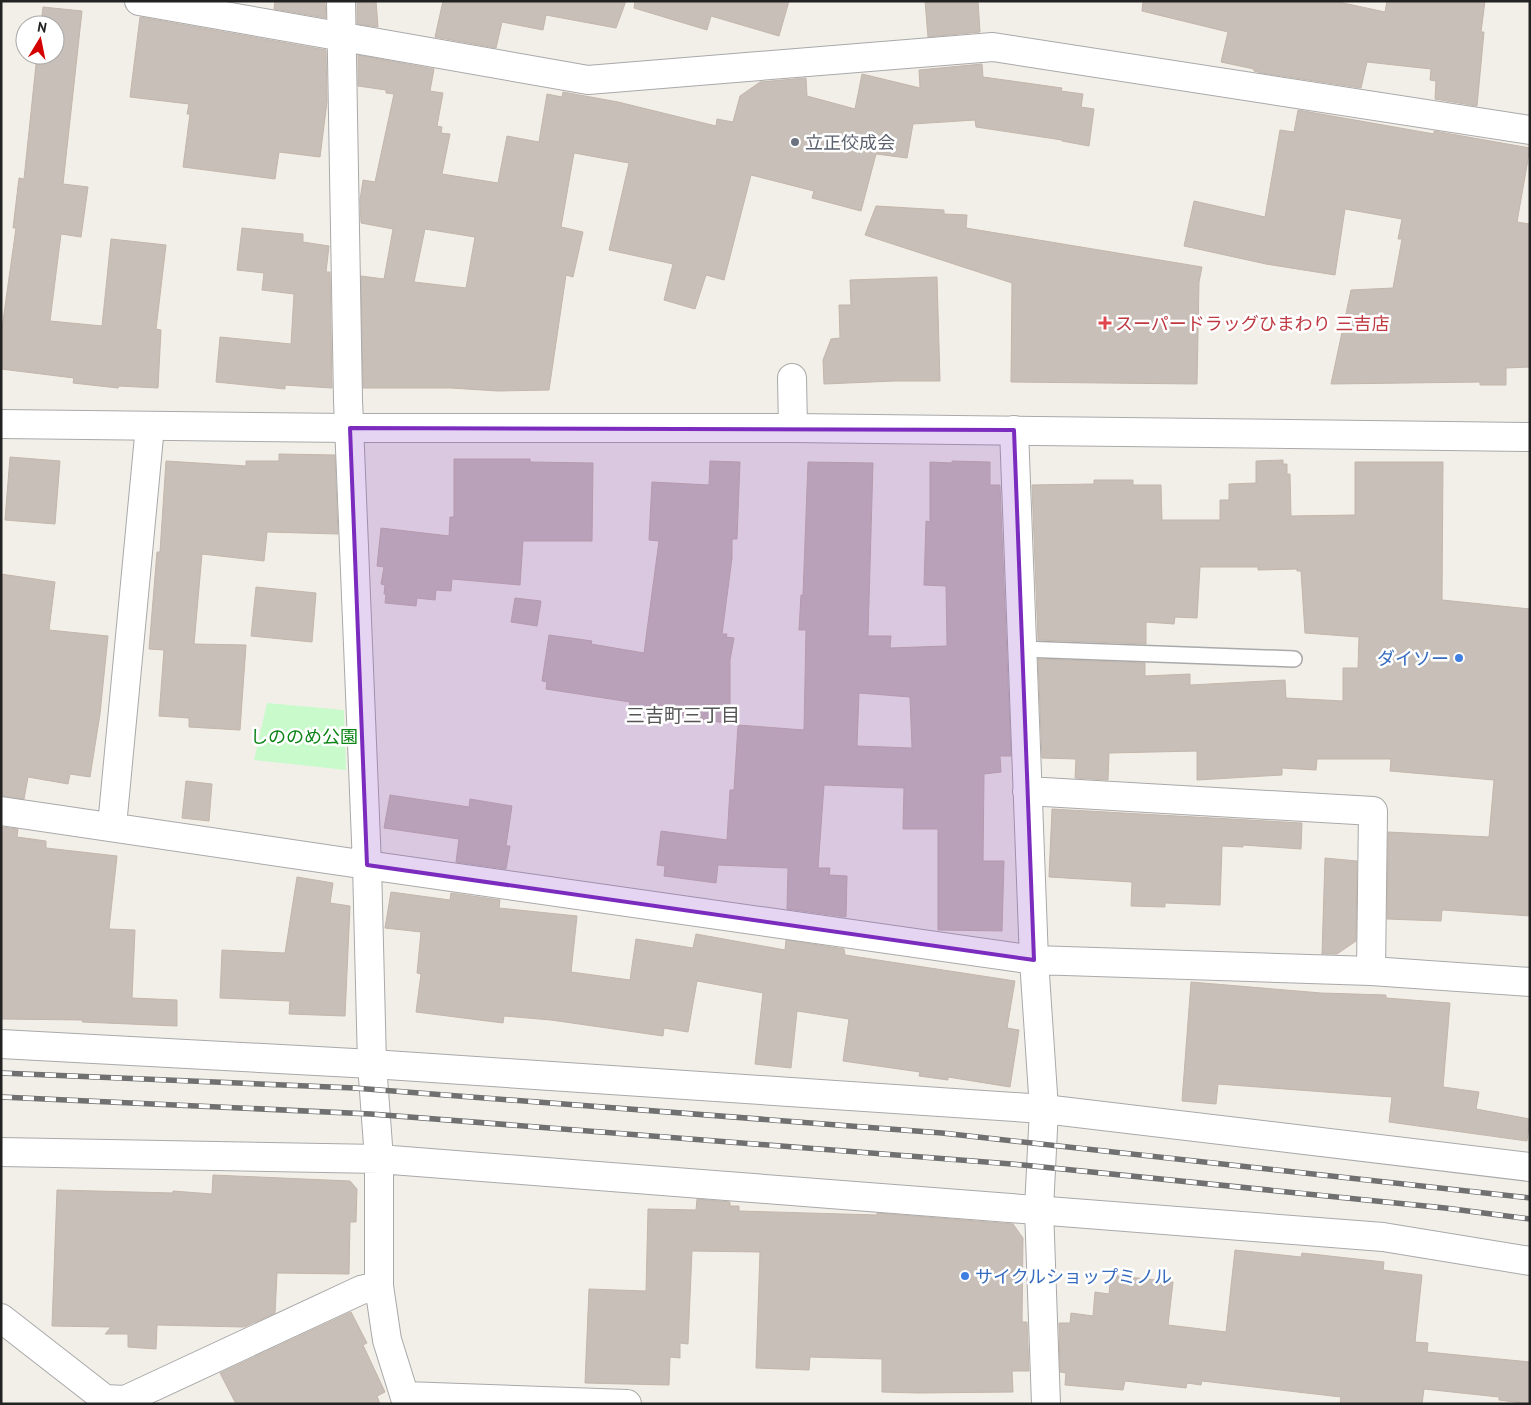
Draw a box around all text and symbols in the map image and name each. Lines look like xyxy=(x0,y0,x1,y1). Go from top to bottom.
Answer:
north arrow xyxy=(15,15,65,65)
text: N xyxy=(36,18,48,37)
place label: 立正佼成会 xyxy=(805,131,895,154)
marker: 立正佼成会 xyxy=(789,136,801,148)
place label: スーパードラッグひまわり 三吉店 xyxy=(1115,312,1390,335)
marker: スーパードラッグひまわり 三吉店 xyxy=(1099,317,1111,329)
place label: ダイソー xyxy=(1377,647,1449,670)
marker: ダイソー xyxy=(1453,652,1465,664)
district label: 三吉町三丁目 xyxy=(626,703,740,727)
park label: しののめ公園 xyxy=(250,725,358,748)
place label: サイクルショップミノル xyxy=(975,1265,1172,1288)
marker: サイクルショップミノル xyxy=(959,1270,971,1282)

